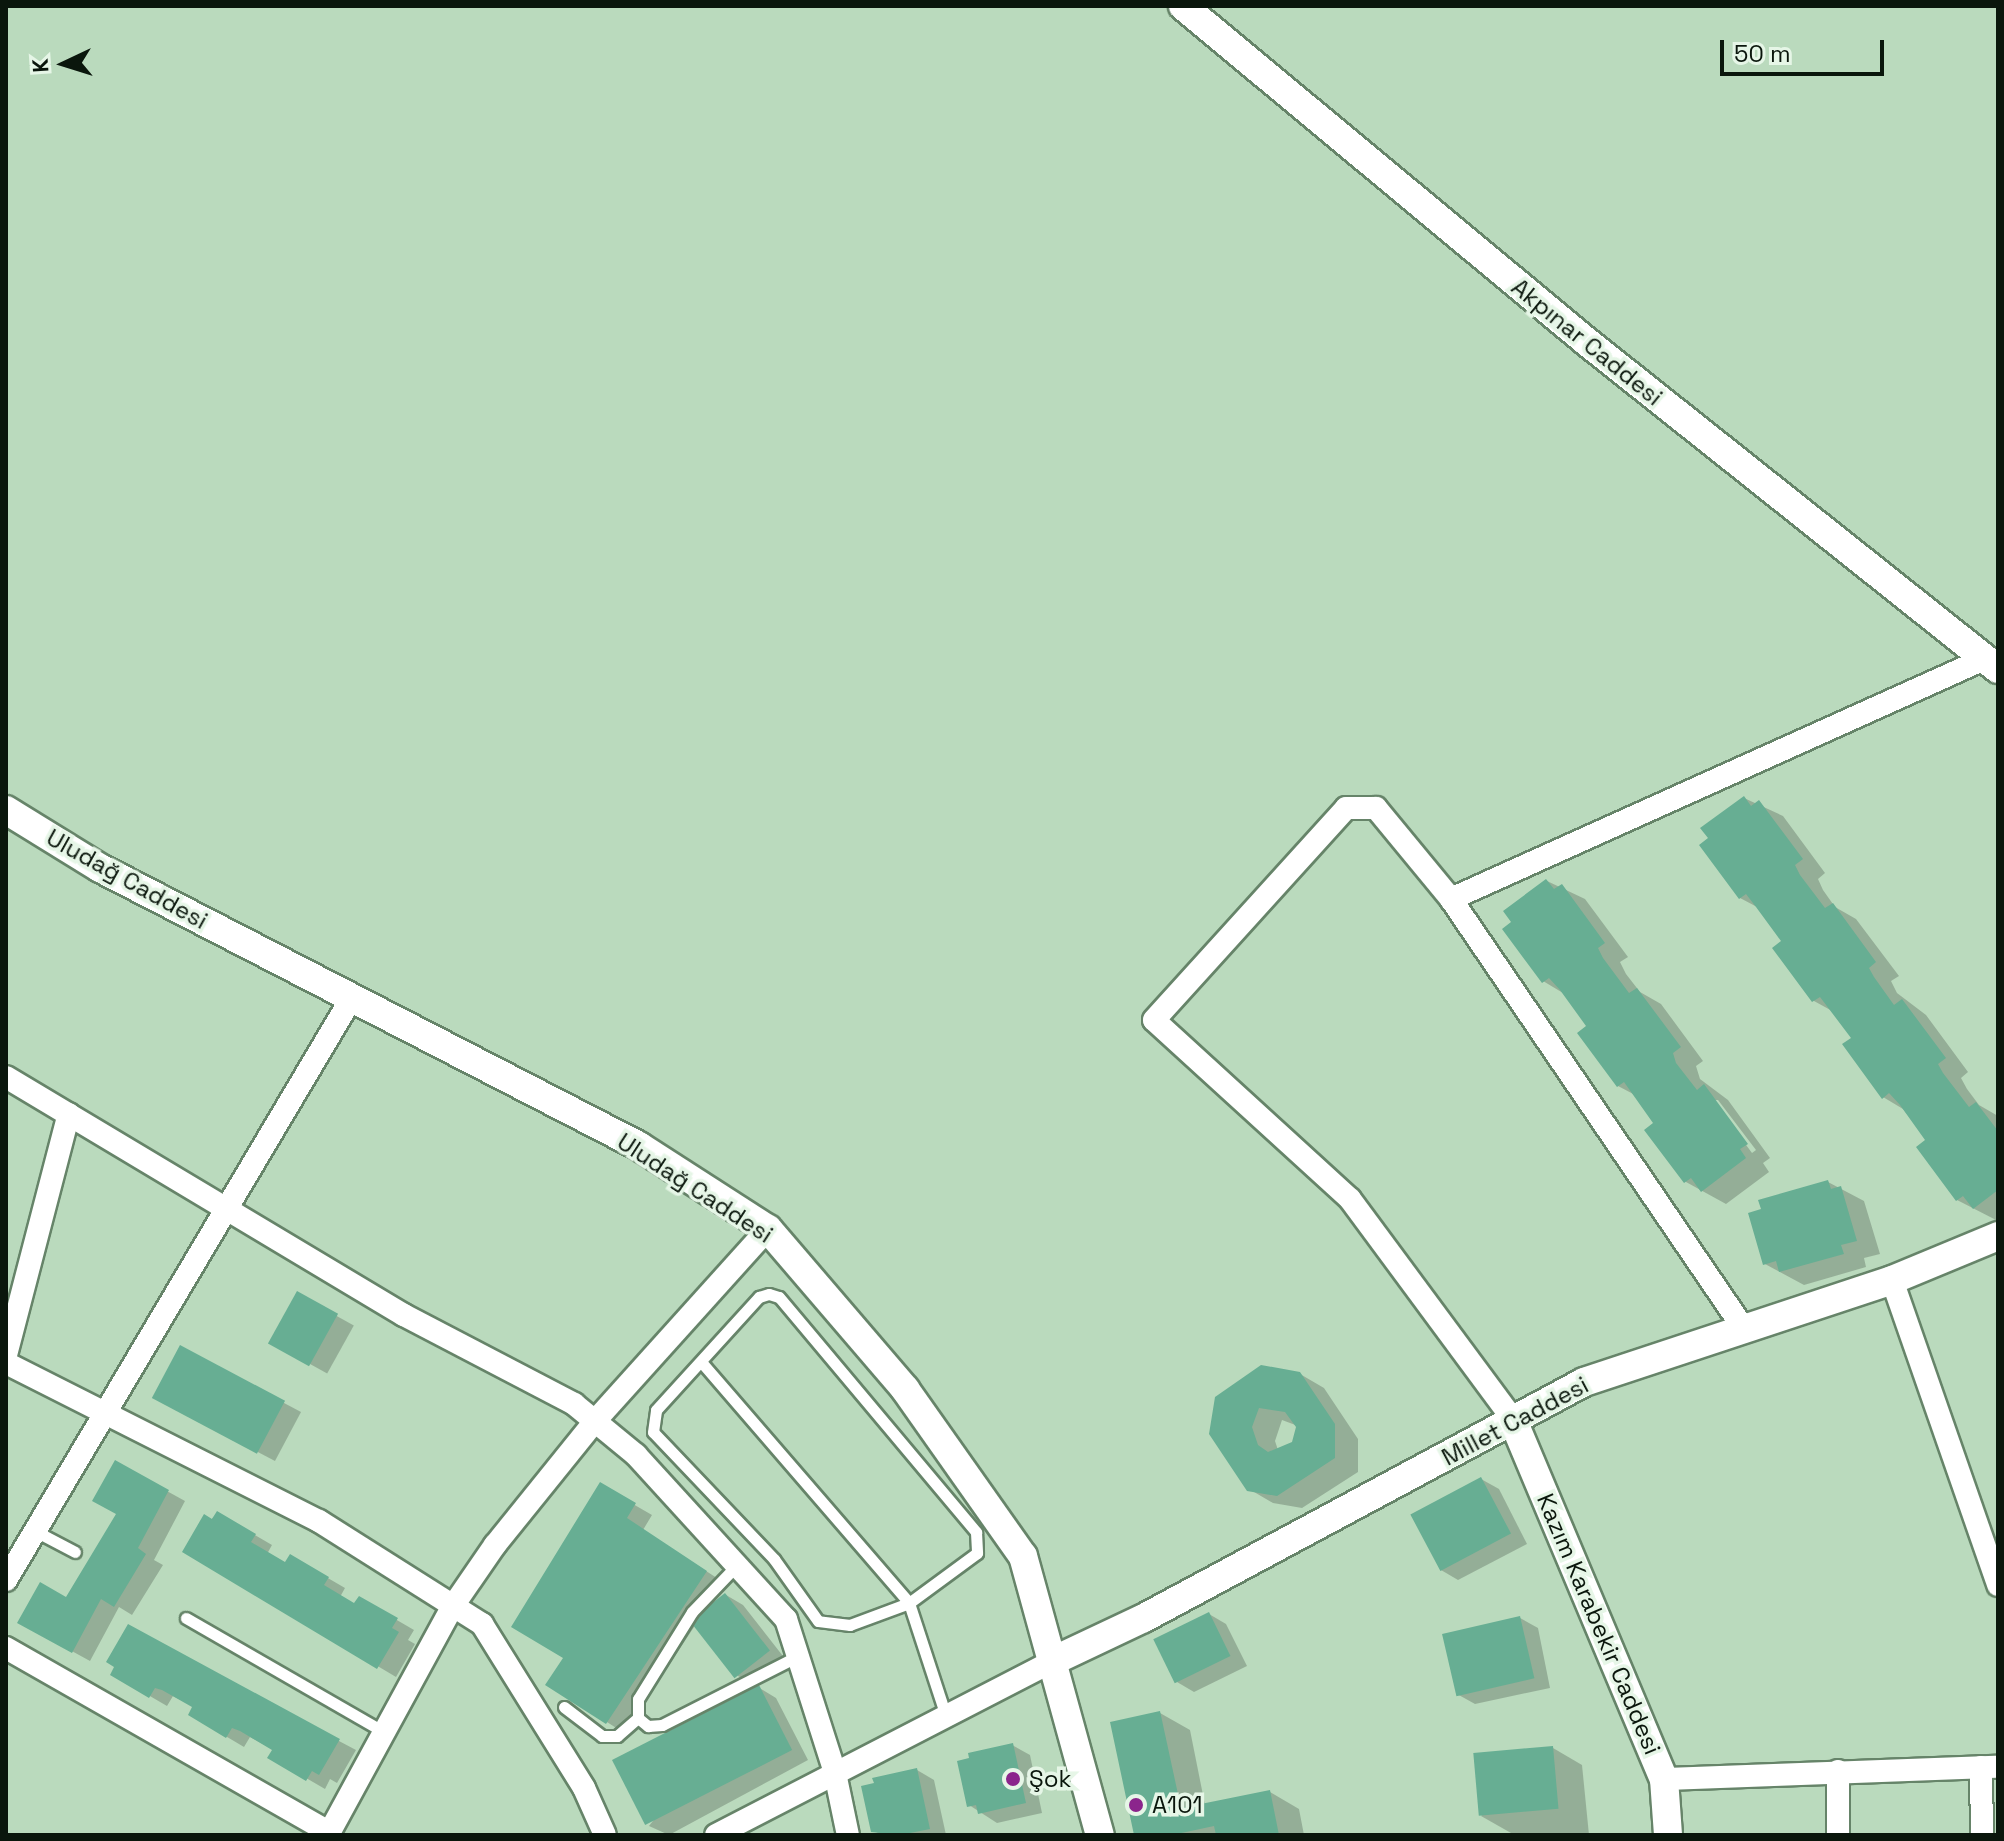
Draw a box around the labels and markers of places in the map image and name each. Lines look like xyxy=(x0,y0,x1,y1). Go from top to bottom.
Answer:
place label: Şok xyxy=(1029,1765,1071,1793)
marker: Şok xyxy=(1004,1770,1022,1788)
place label: A101 xyxy=(1152,1791,1203,1819)
marker: A101 xyxy=(1127,1796,1145,1814)

